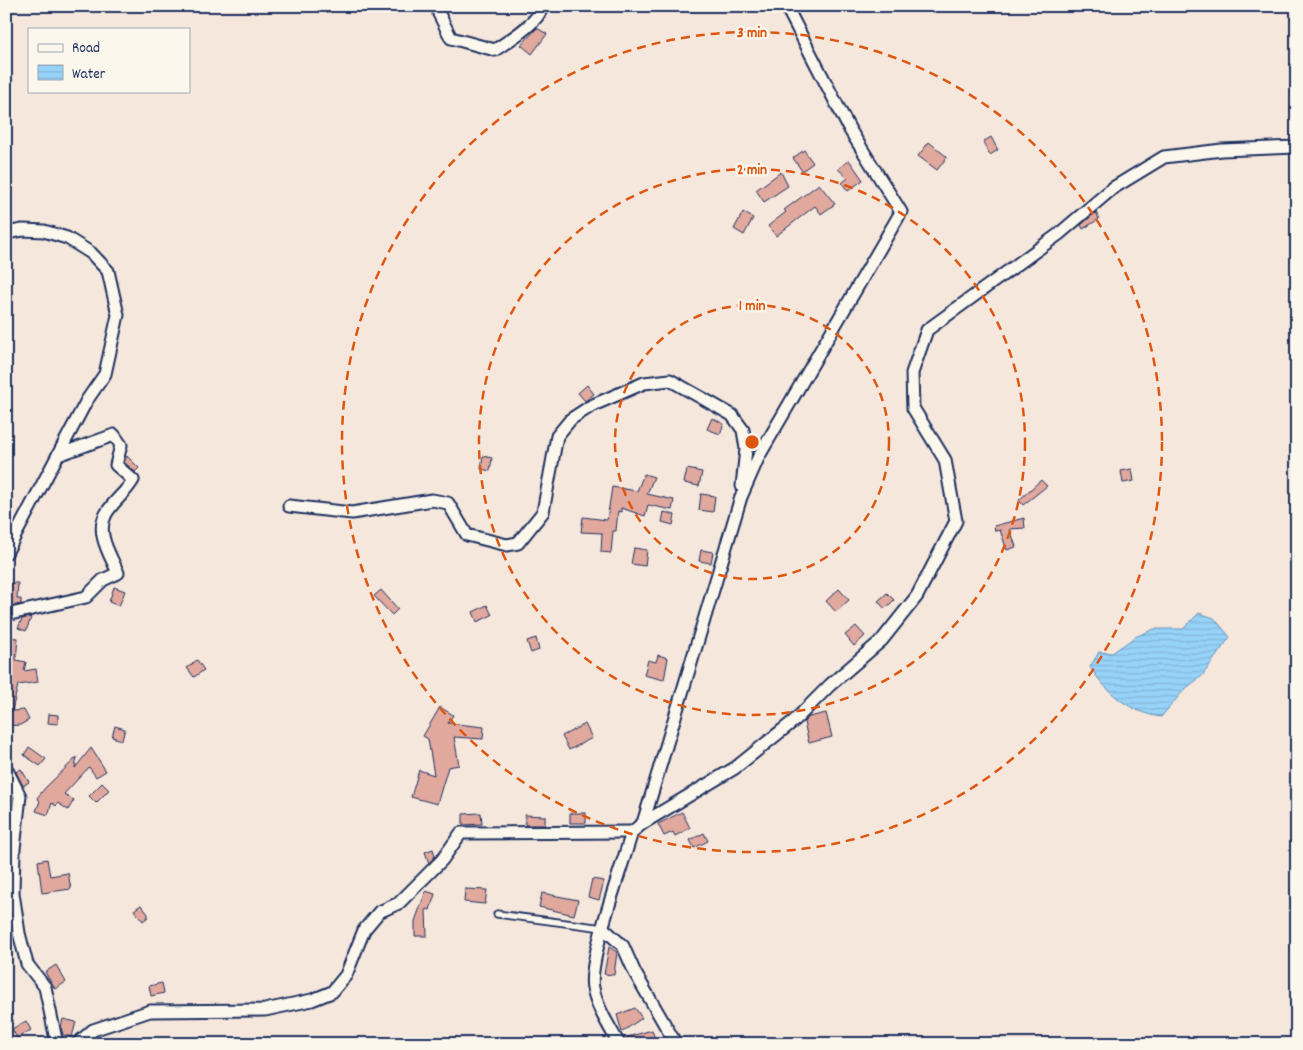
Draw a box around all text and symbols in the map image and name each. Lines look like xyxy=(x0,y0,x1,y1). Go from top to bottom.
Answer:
text: 3 min xyxy=(737,23,767,45)
legend xyxy=(28,28,190,92)
text: Road xyxy=(72,38,100,60)
text: Water xyxy=(72,64,106,86)
text: 2 min xyxy=(737,160,767,182)
text: 1 min xyxy=(739,296,765,318)
centre of rings xyxy=(743,433,761,451)

